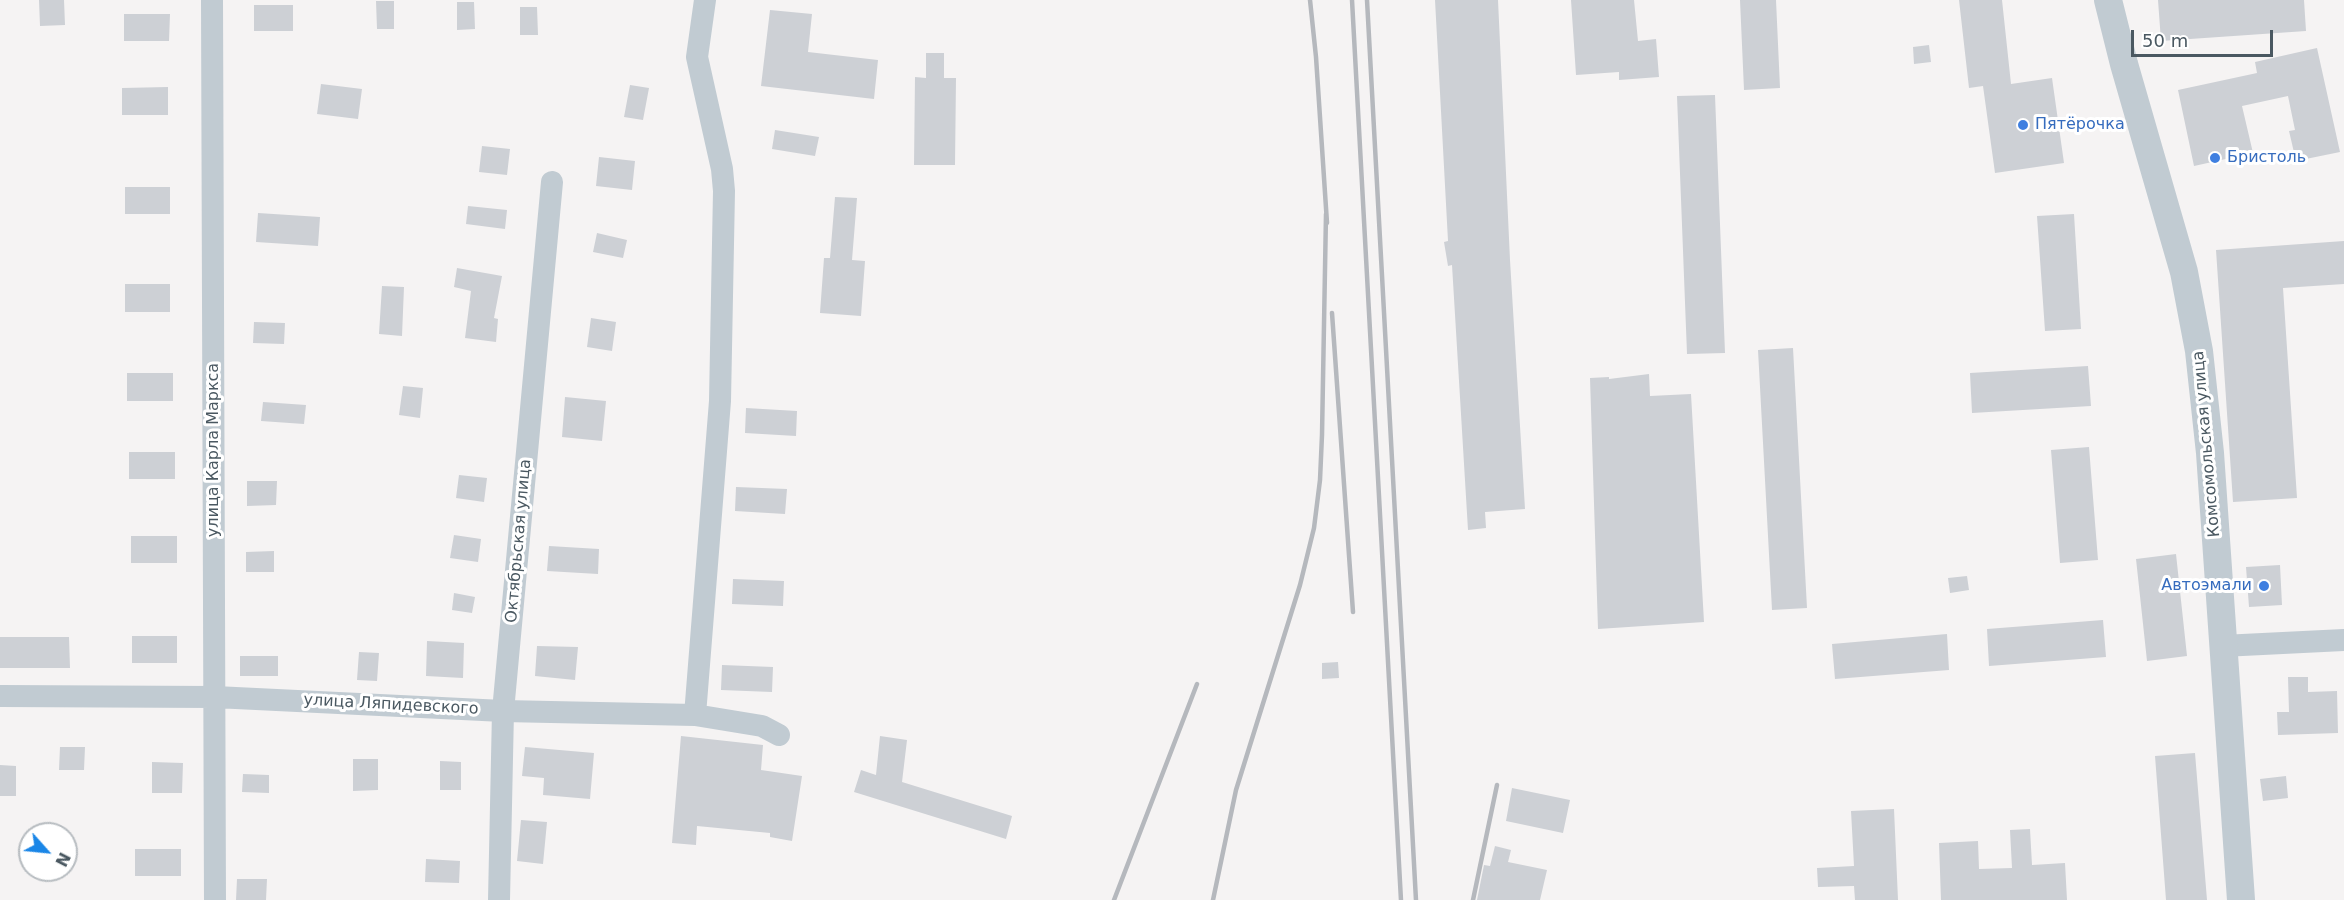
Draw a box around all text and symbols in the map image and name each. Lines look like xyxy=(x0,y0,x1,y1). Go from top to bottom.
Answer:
scale bar xyxy=(2134,18,2276,56)
text: 50 m xyxy=(2142,30,2188,51)
place label: Пятёрочка xyxy=(2035,115,2125,135)
marker: Пятёрочка xyxy=(2016,118,2030,132)
place label: Бристоль xyxy=(2227,148,2306,168)
marker: Бристоль xyxy=(2208,151,2222,165)
street label: Комсомольская улица xyxy=(2189,350,2225,538)
street label: улица Карла Маркса xyxy=(204,363,224,537)
street label: Октябрьская улица xyxy=(502,458,536,624)
place label: Автоэмали xyxy=(2161,576,2252,596)
marker: Автоэмали xyxy=(2257,579,2271,593)
street label: улица Ляпидевского xyxy=(303,691,479,719)
north arrow xyxy=(18,822,78,882)
text: N xyxy=(51,849,74,870)

